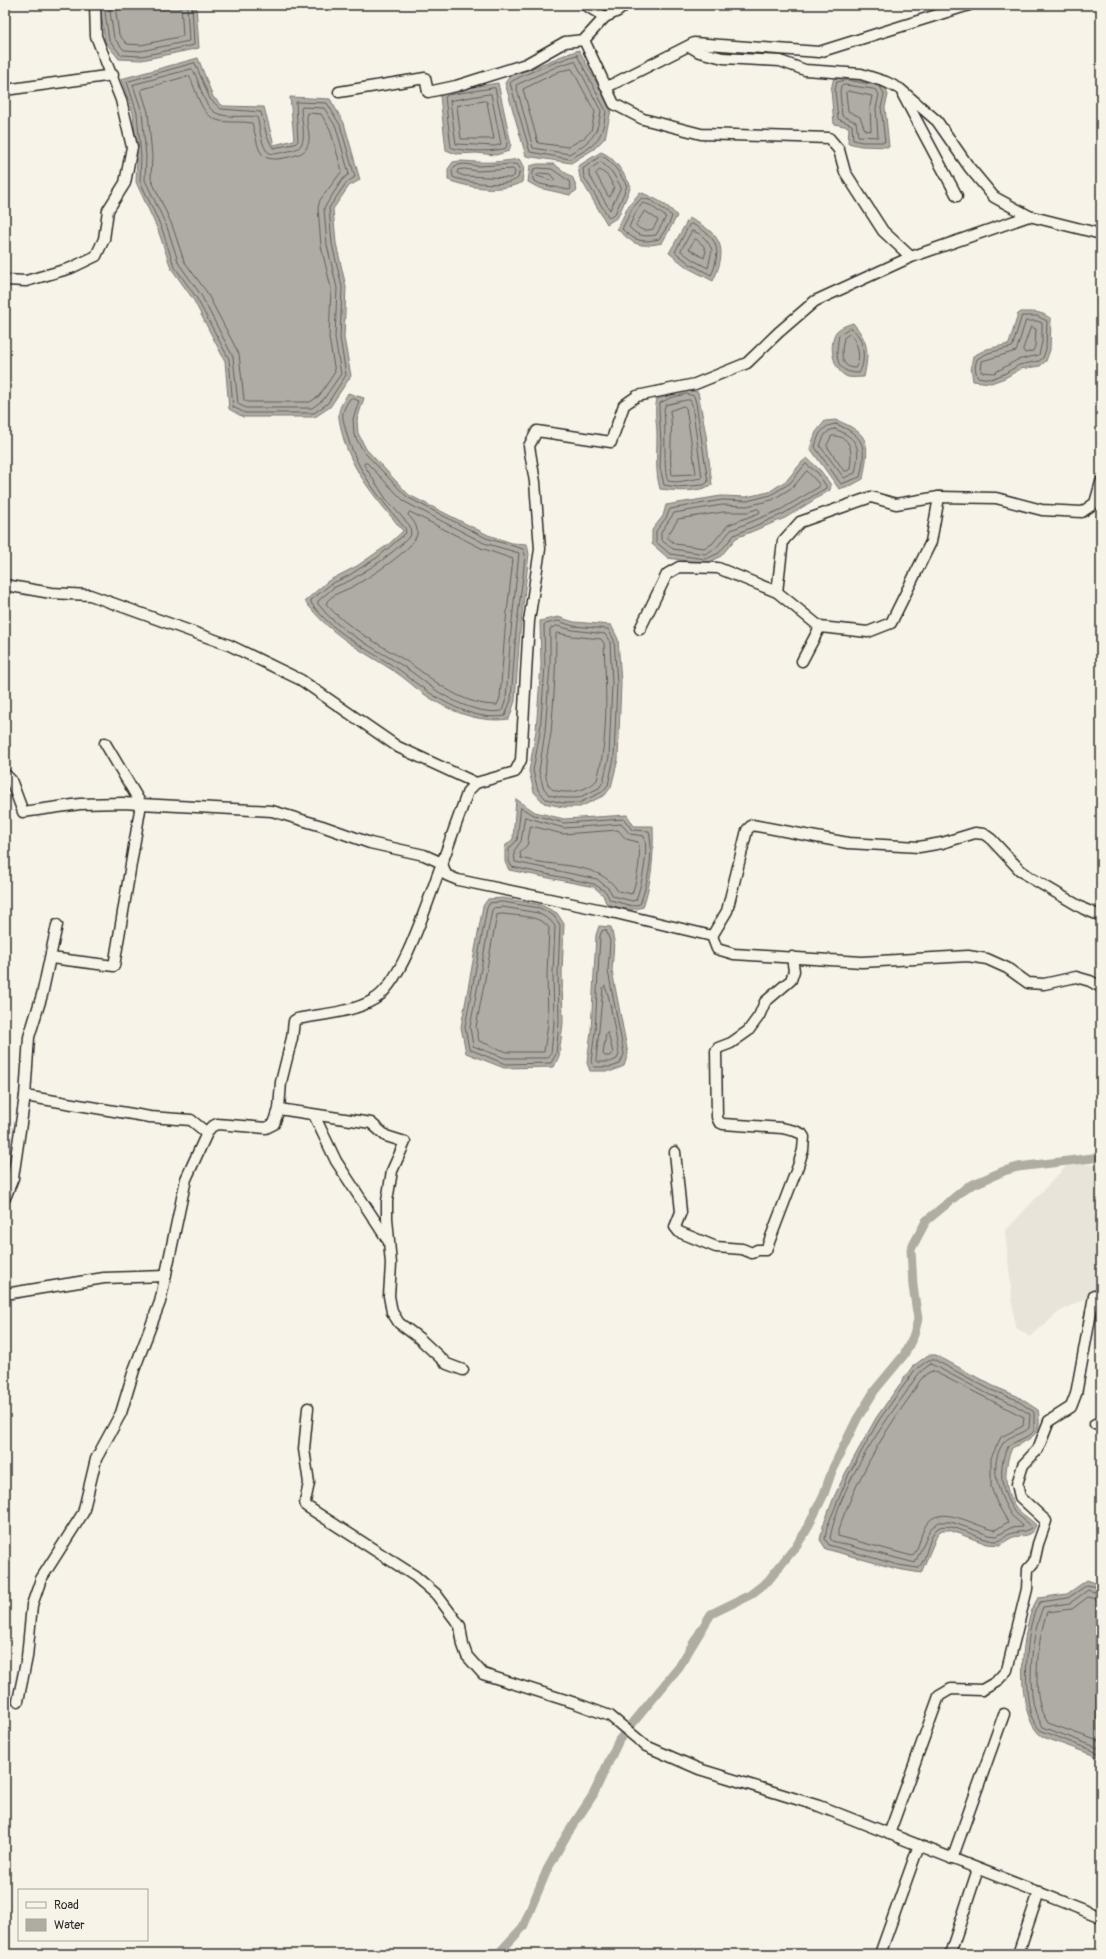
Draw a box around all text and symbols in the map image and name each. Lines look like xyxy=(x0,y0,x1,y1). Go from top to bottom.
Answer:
legend xyxy=(18,1889,148,1941)
text: Road xyxy=(54,1898,79,1913)
text: Water xyxy=(54,1918,85,1933)

